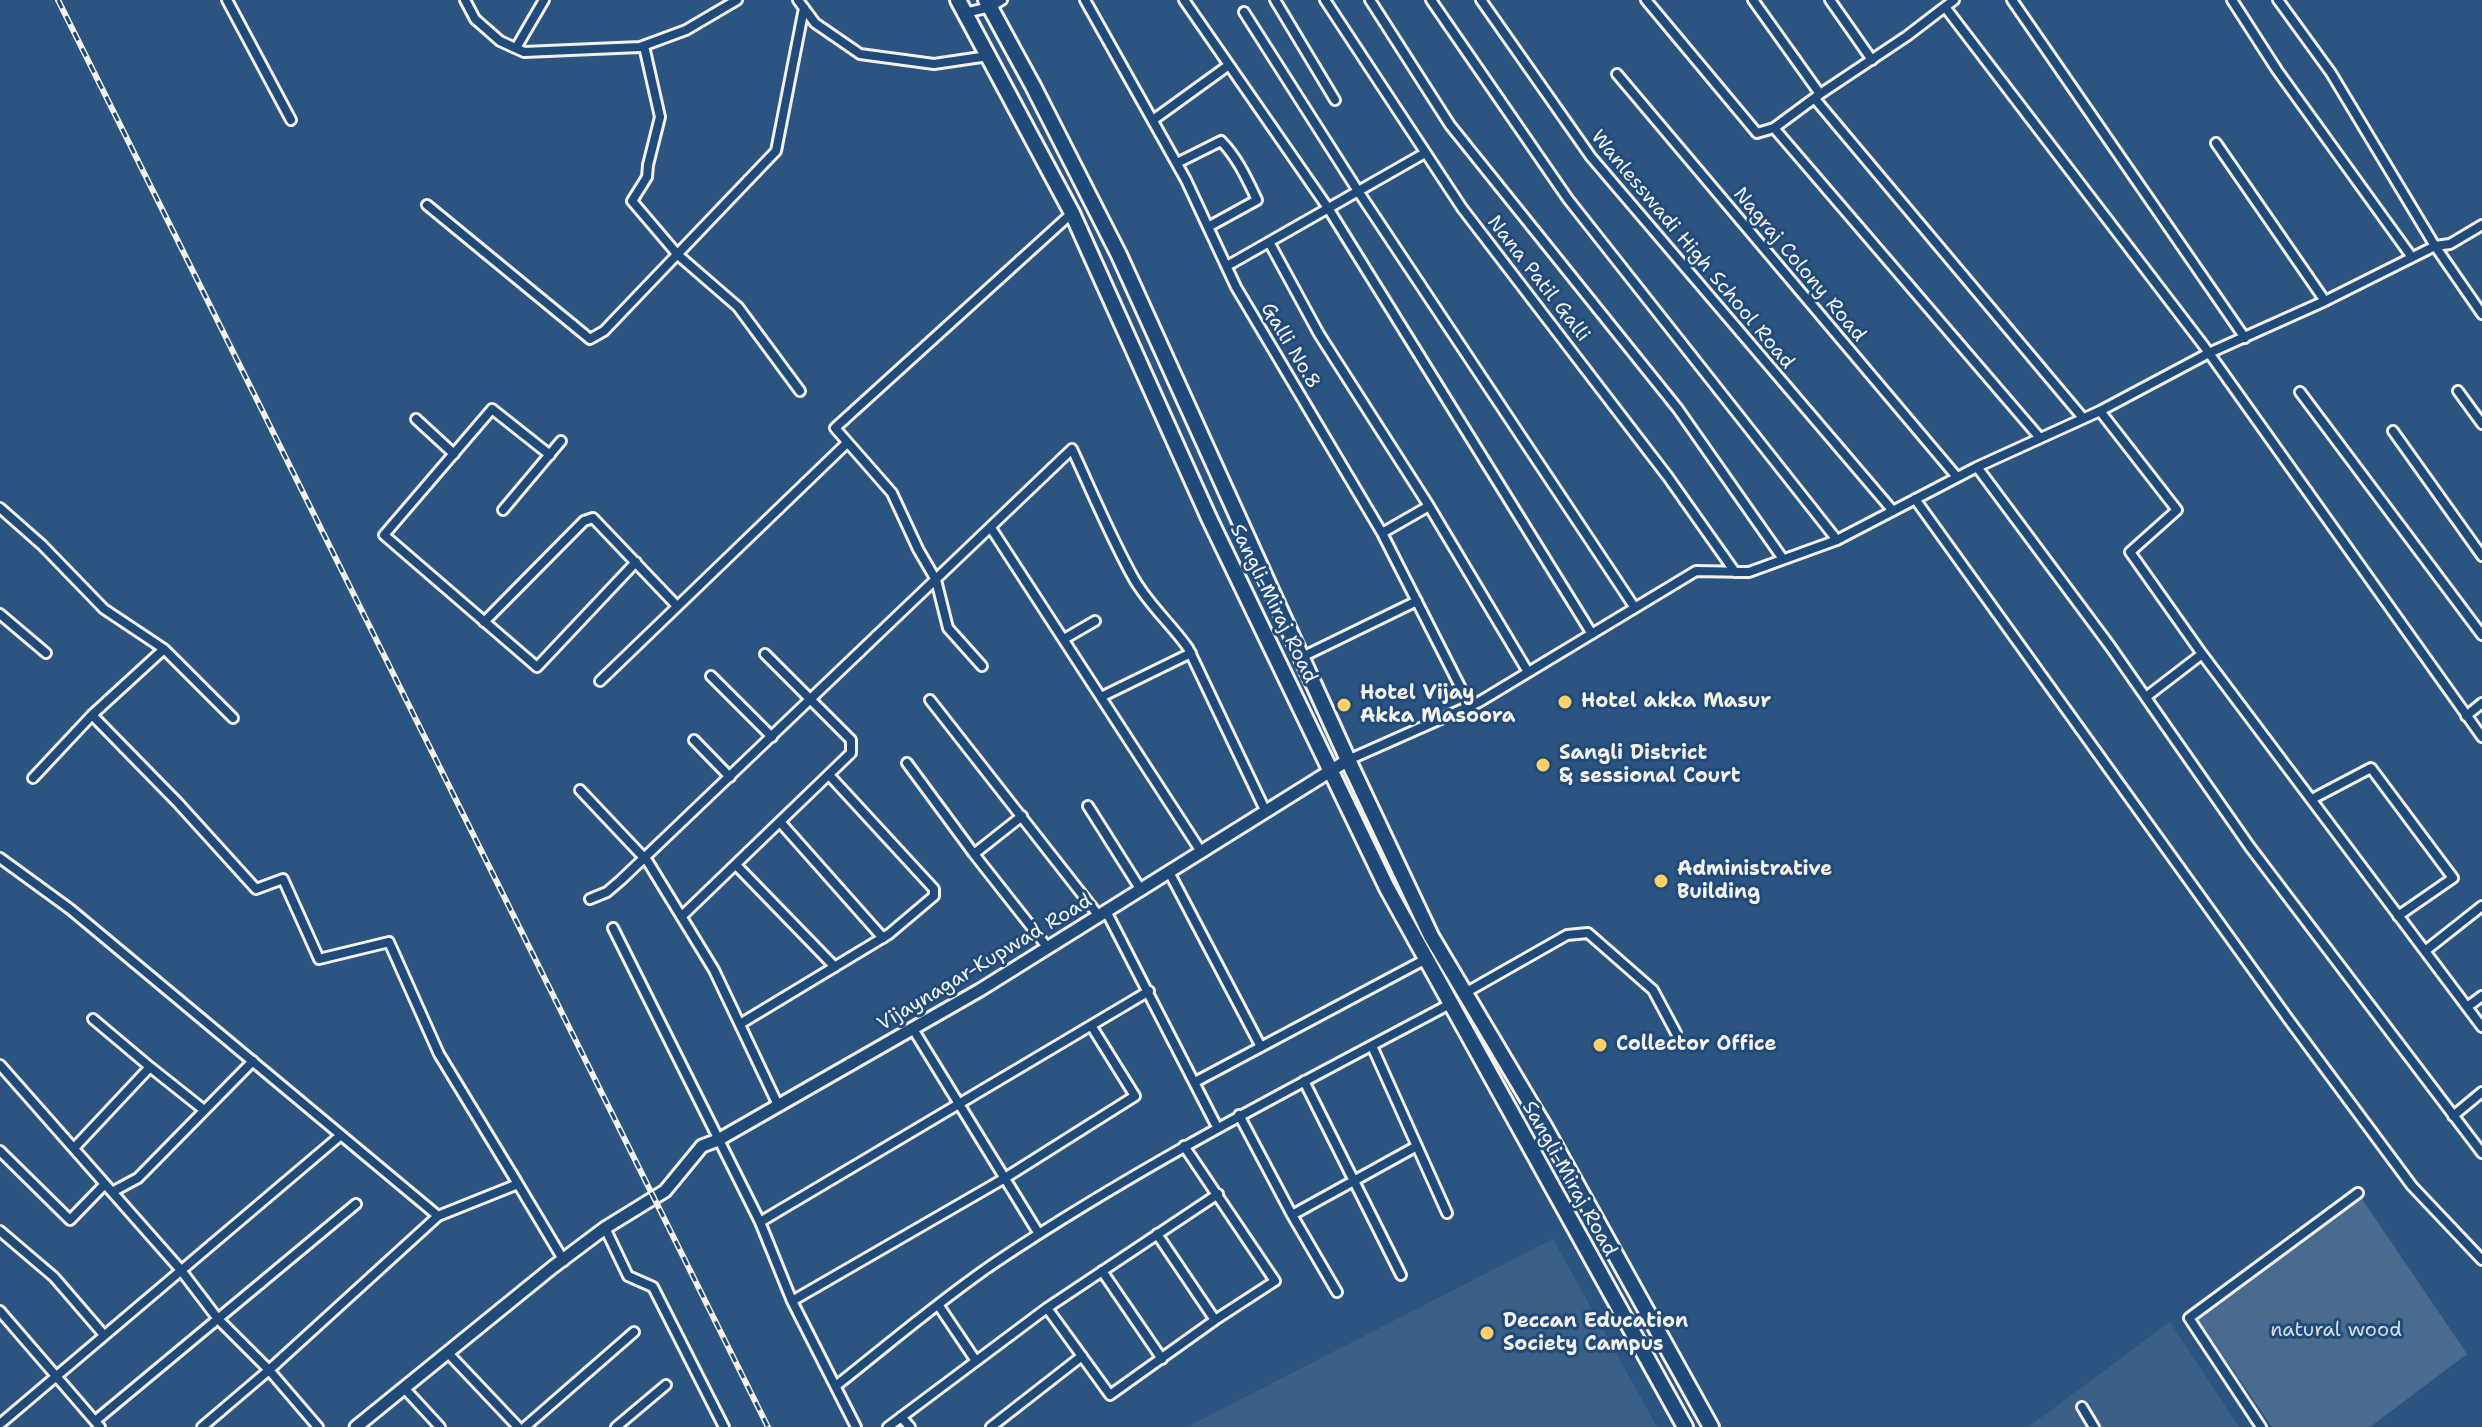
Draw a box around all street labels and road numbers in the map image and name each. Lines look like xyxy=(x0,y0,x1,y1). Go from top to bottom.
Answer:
street label: Wanlesswadi High School Road xyxy=(1585,126,1799,374)
street label: Nagraj Colony Road xyxy=(1727,183,1871,347)
street label: Nana Patil Galli xyxy=(1481,211,1595,347)
street label: Galli No.8 xyxy=(1255,299,1325,393)
street label: Sangli-Miraj Road xyxy=(1224,521,1322,687)
street label: Vijaynagar-Kupwad Road xyxy=(873,889,1097,1037)
street label: Sangli-Miraj Road xyxy=(1516,1097,1622,1261)

